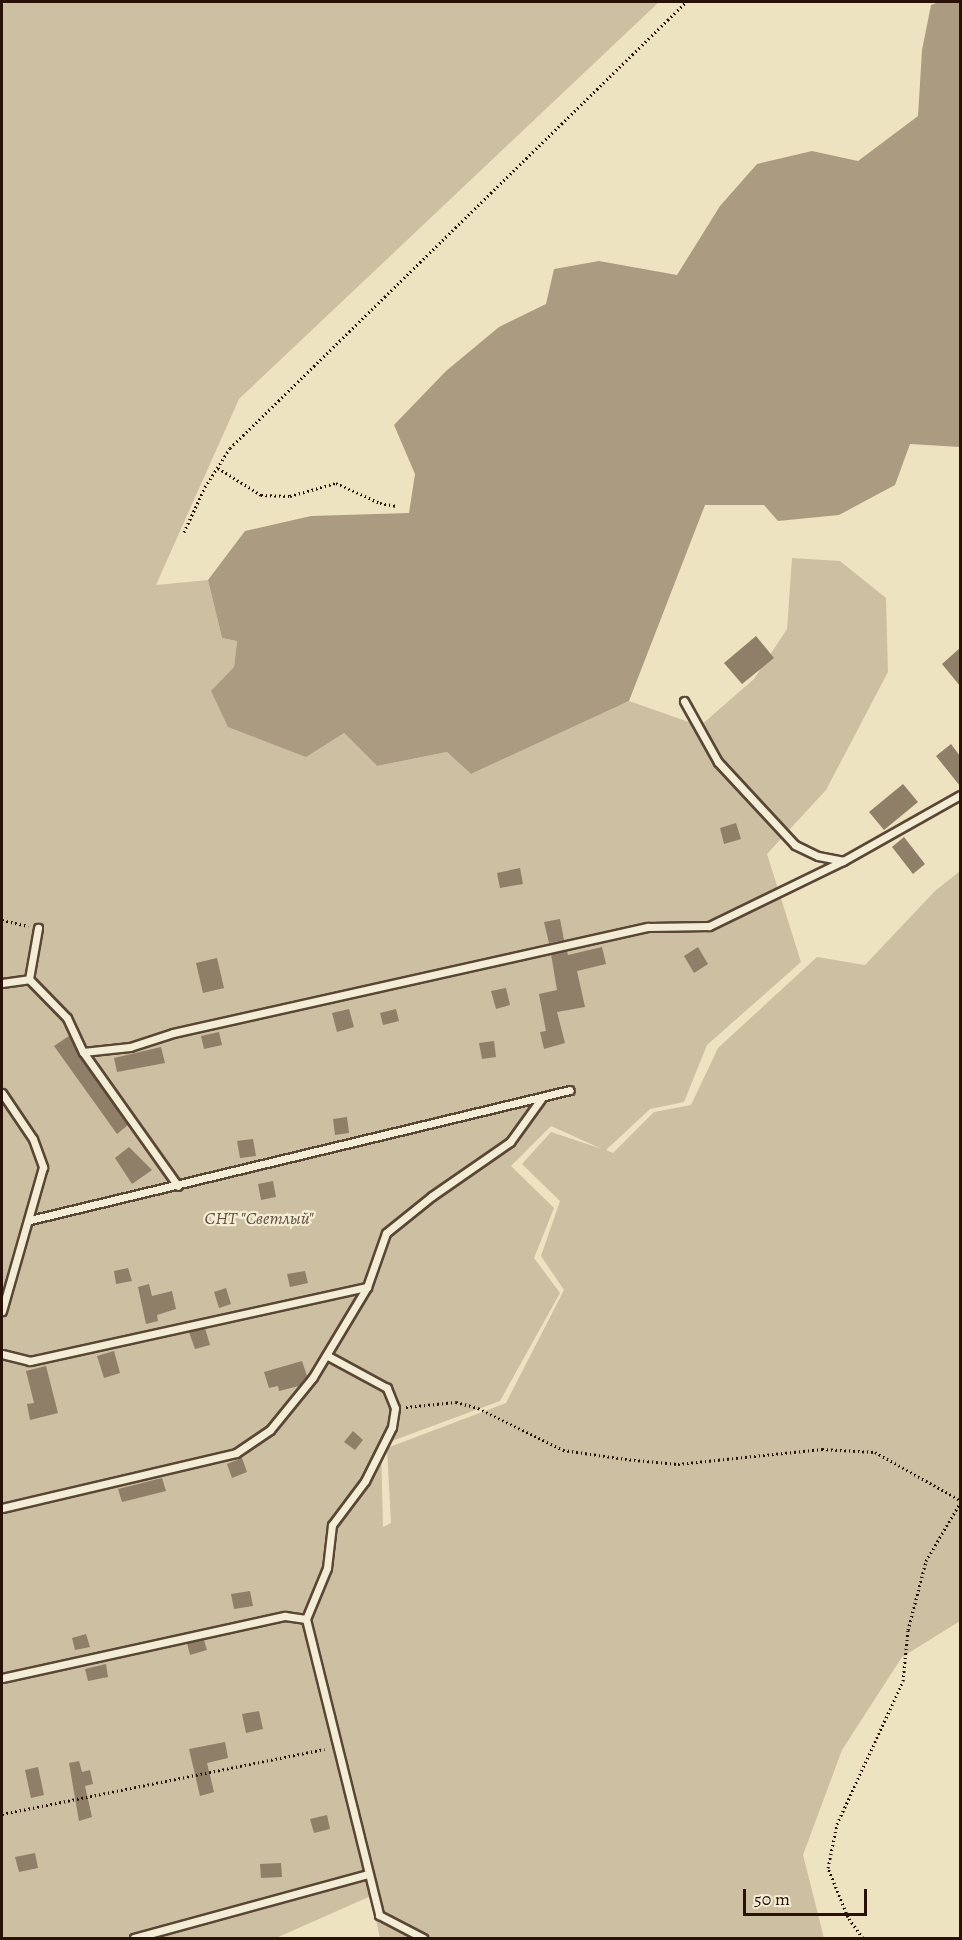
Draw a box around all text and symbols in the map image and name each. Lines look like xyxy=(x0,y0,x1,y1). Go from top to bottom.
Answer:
park label: СНТ "Светлый" xyxy=(204,1207,314,1229)
scale bar xyxy=(746,1877,870,1915)
text: 50 m xyxy=(754,1887,790,1911)

